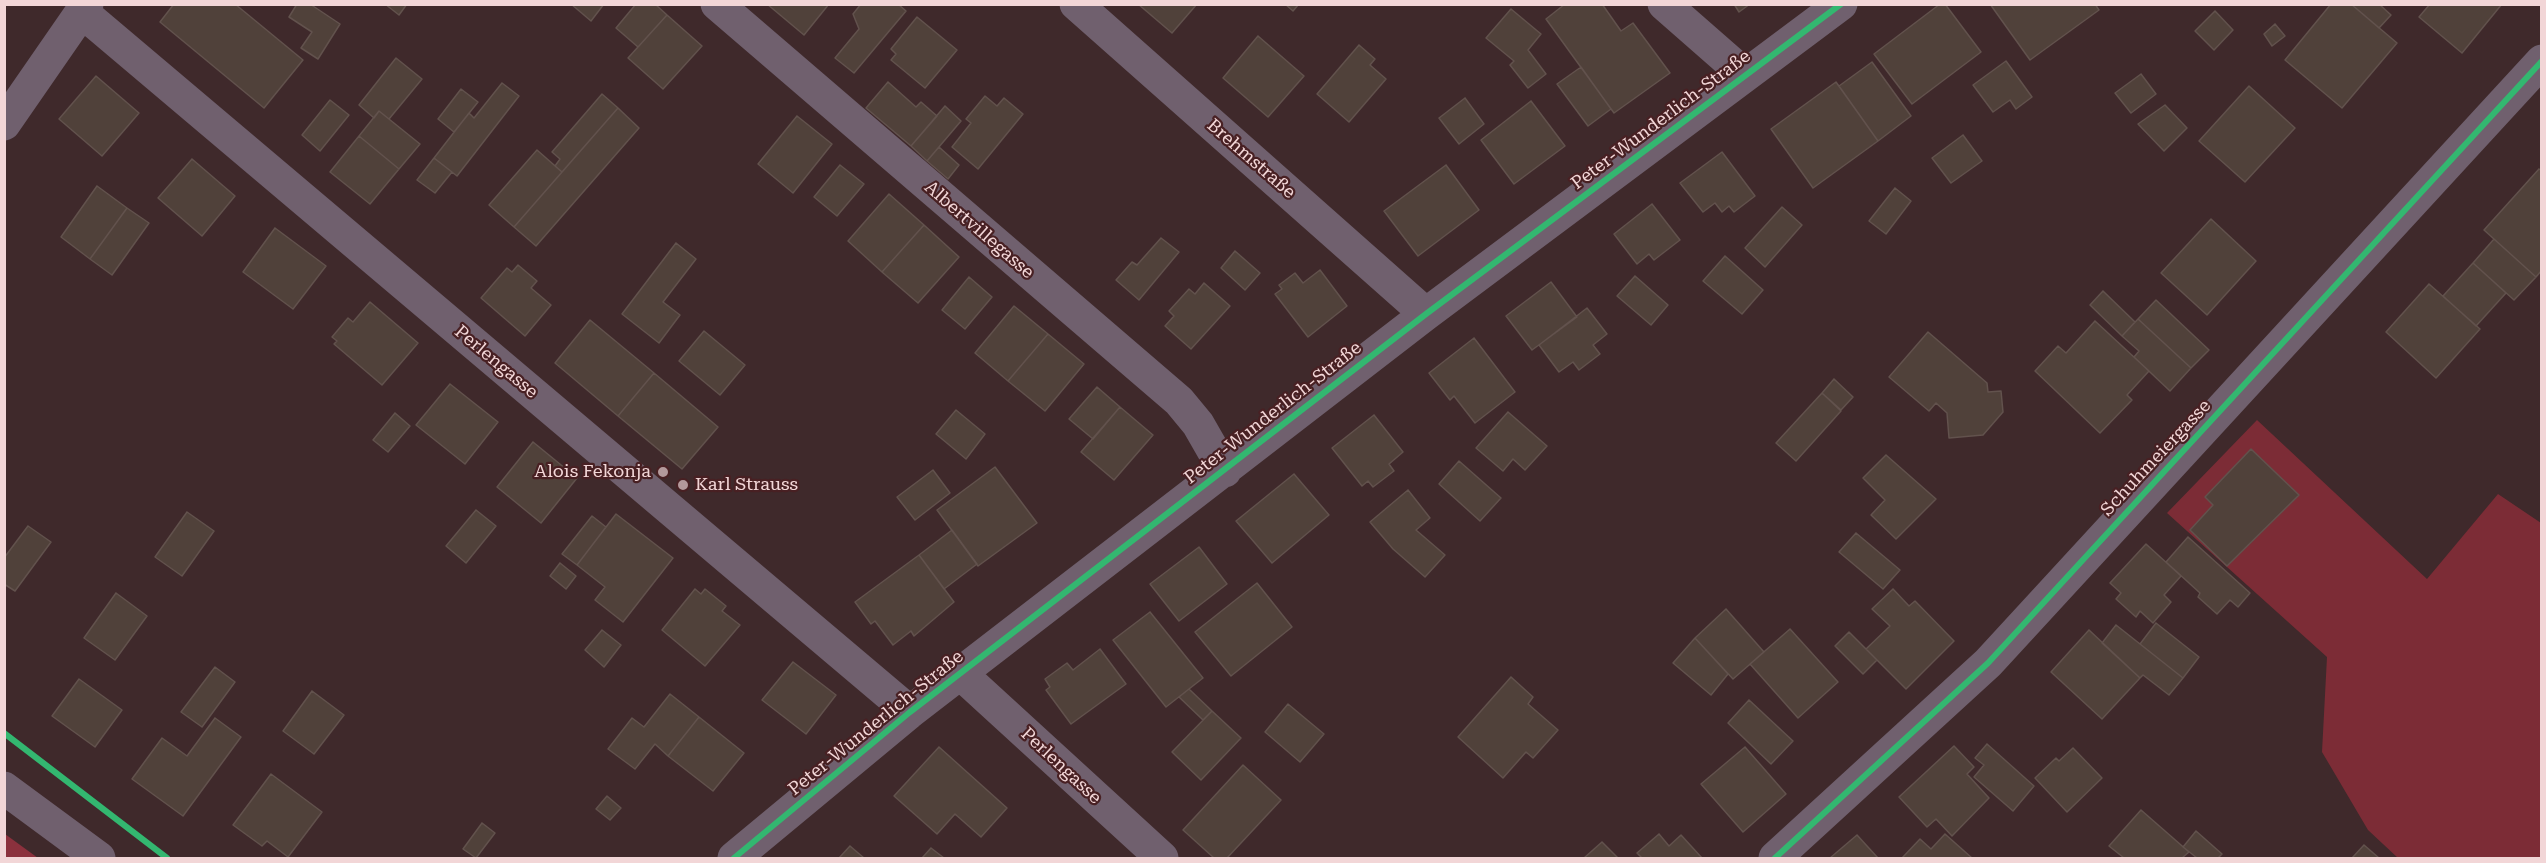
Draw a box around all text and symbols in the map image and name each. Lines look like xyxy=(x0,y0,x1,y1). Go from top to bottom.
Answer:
street label: Peter-Wunderlich-Straße xyxy=(1567,45,1755,195)
street label: Brehmstraße xyxy=(1202,115,1300,203)
street label: Albertvillegasse xyxy=(920,177,1038,283)
street label: Perlengasse xyxy=(450,321,542,403)
street label: Peter-Wunderlich-Straße xyxy=(1180,337,1366,489)
street label: Schuhmeiergasse xyxy=(2096,395,2216,521)
place label: Alois Fekonja xyxy=(534,461,651,483)
marker: Alois Fekonja xyxy=(656,465,670,479)
place label: Karl Strauss xyxy=(695,474,798,496)
marker: Karl Strauss xyxy=(676,478,690,492)
street label: Peter-Wunderlich-Straße xyxy=(784,646,968,800)
street label: Perlengasse xyxy=(1016,723,1106,809)

